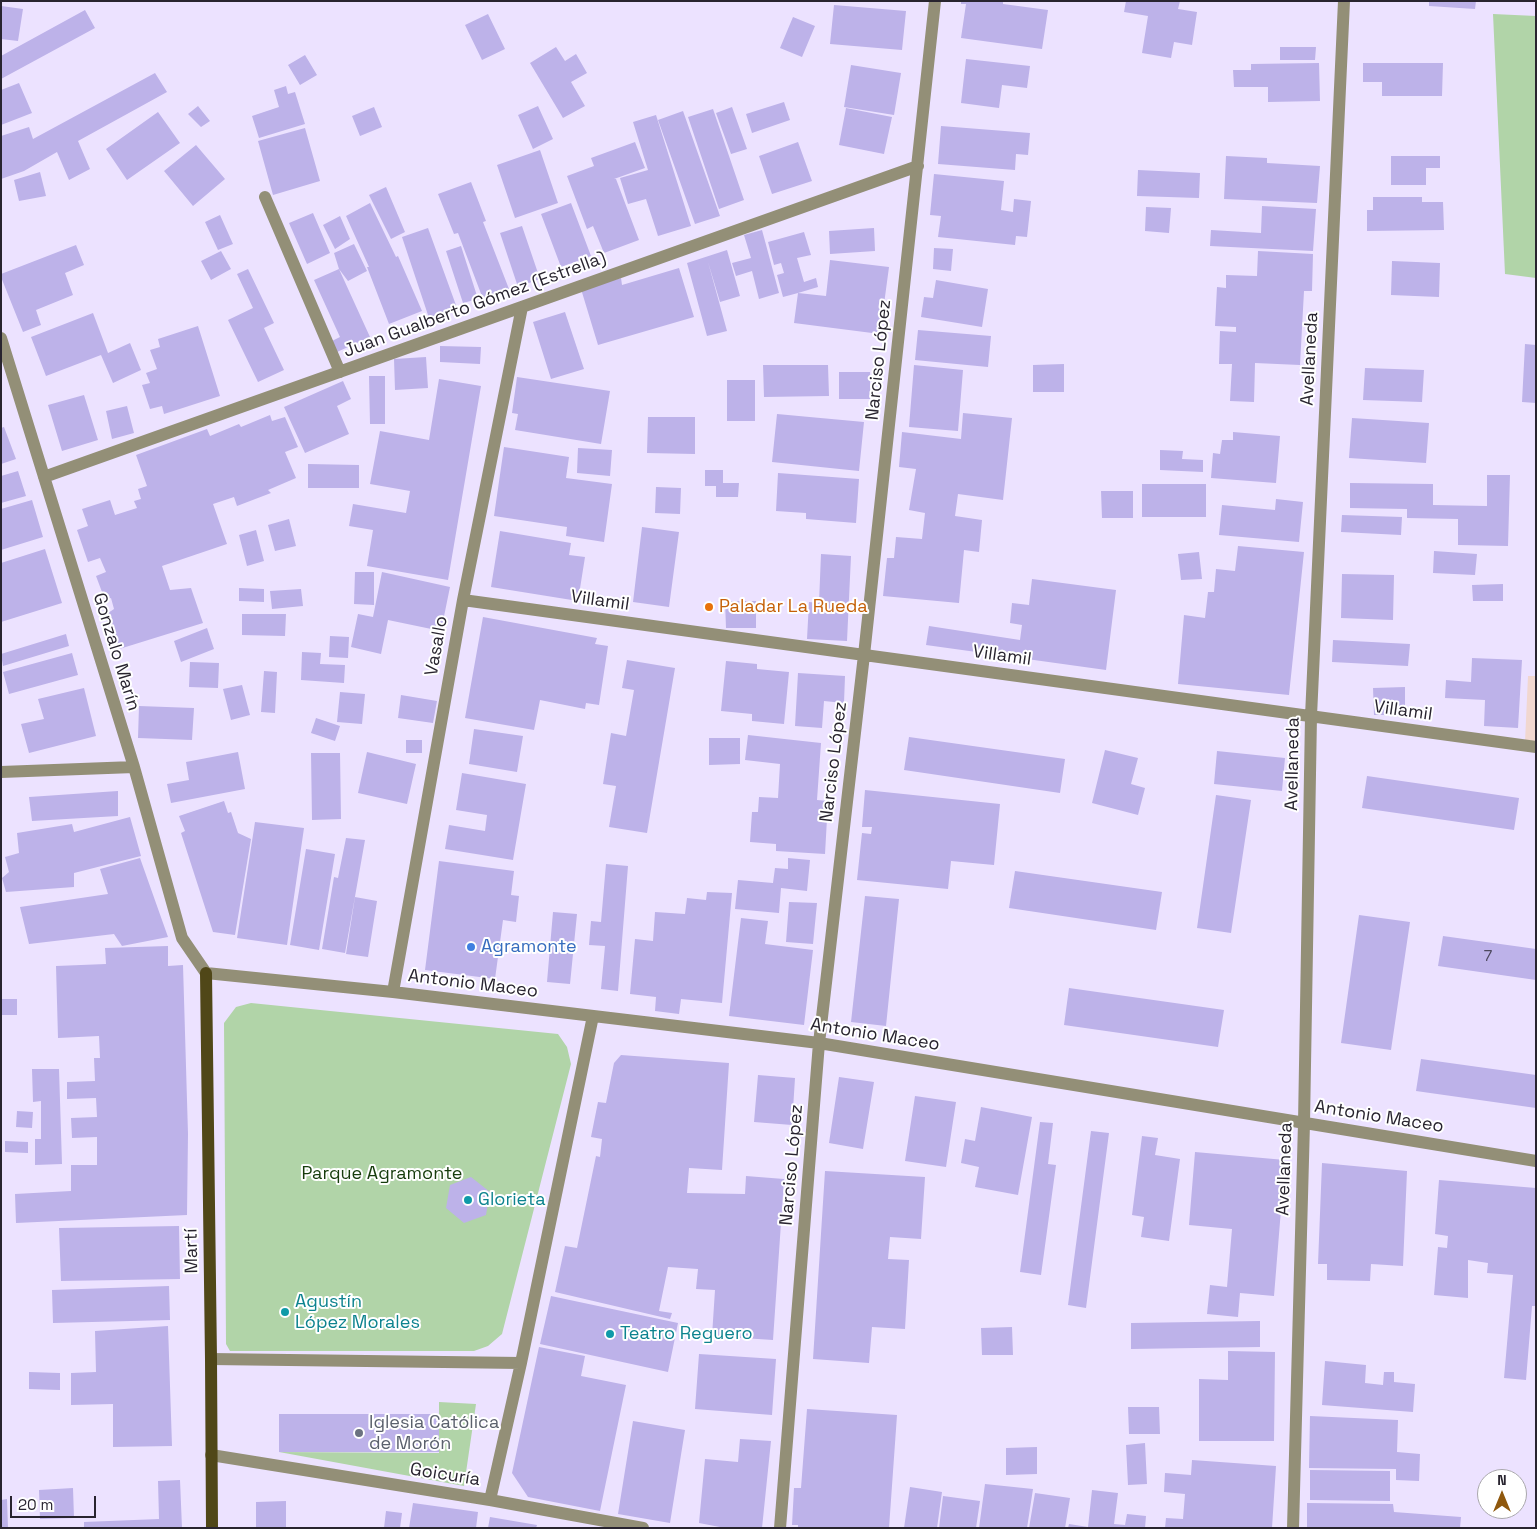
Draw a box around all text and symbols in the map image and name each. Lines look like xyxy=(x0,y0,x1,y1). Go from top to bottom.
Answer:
street label: Juan Gualberto Gómez (Estrella) xyxy=(341,247,609,363)
street label: Narciso López xyxy=(862,299,896,421)
street label: Avellaneda xyxy=(1297,312,1323,406)
street label: Villamil xyxy=(569,586,631,616)
street label: Gonzalo Marín xyxy=(88,590,144,714)
place label: Paladar La Rueda xyxy=(719,596,868,618)
marker: Paladar La Rueda xyxy=(703,601,715,613)
street label: Vasallo xyxy=(421,614,453,678)
street label: Villamil xyxy=(971,641,1033,671)
street label: Villamil xyxy=(1372,696,1434,726)
street label: Narciso López xyxy=(816,700,852,824)
street label: Avellaneda xyxy=(1281,717,1305,811)
place label: Agramonte xyxy=(481,936,577,958)
marker: Agramonte xyxy=(465,941,477,953)
house number: 7 xyxy=(1484,948,1492,966)
street label: Antonio Maceo xyxy=(407,965,539,1003)
street label: Antonio Maceo xyxy=(809,1014,941,1056)
street label: Antonio Maceo xyxy=(1313,1096,1445,1138)
street label: Narciso López xyxy=(776,1104,808,1226)
street label: Avellaneda xyxy=(1273,1122,1297,1216)
park label: Parque Agramonte xyxy=(301,1163,463,1185)
place label: Glorieta xyxy=(478,1189,545,1211)
marker: Glorieta xyxy=(462,1194,474,1206)
street label: Martí xyxy=(181,1228,203,1274)
place label: Agustín López Morales xyxy=(295,1291,420,1334)
marker: Agustín López Morales xyxy=(279,1306,291,1318)
place label: Teatro Reguero xyxy=(620,1323,753,1345)
marker: Teatro Reguero xyxy=(604,1328,616,1340)
place label: Iglesia Católica de Morón xyxy=(369,1412,499,1455)
marker: Iglesia Católica de Morón xyxy=(353,1427,365,1439)
street label: Goicuría xyxy=(408,1459,482,1491)
north arrow xyxy=(1477,1469,1527,1519)
text: N xyxy=(1497,1471,1507,1489)
scale bar xyxy=(12,1486,99,1518)
text: 20 m xyxy=(18,1495,53,1514)

